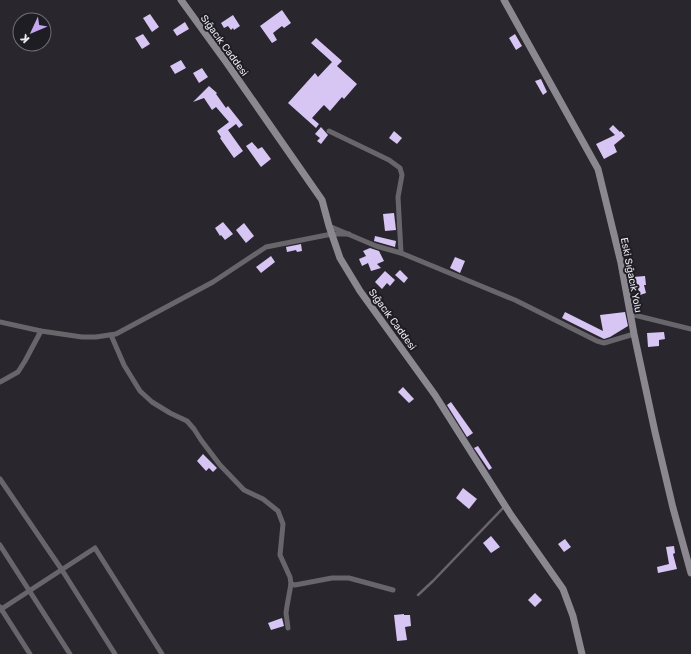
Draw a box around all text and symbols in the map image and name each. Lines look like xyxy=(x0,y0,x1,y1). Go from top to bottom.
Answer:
north arrow xyxy=(12,12,52,52)
street label: Sığacık Caddesi xyxy=(198,13,250,79)
text: K xyxy=(17,31,32,46)
street label: Eski Sığacık Yolu xyxy=(618,237,644,314)
street label: Sığacık Caddesi xyxy=(366,287,418,353)

